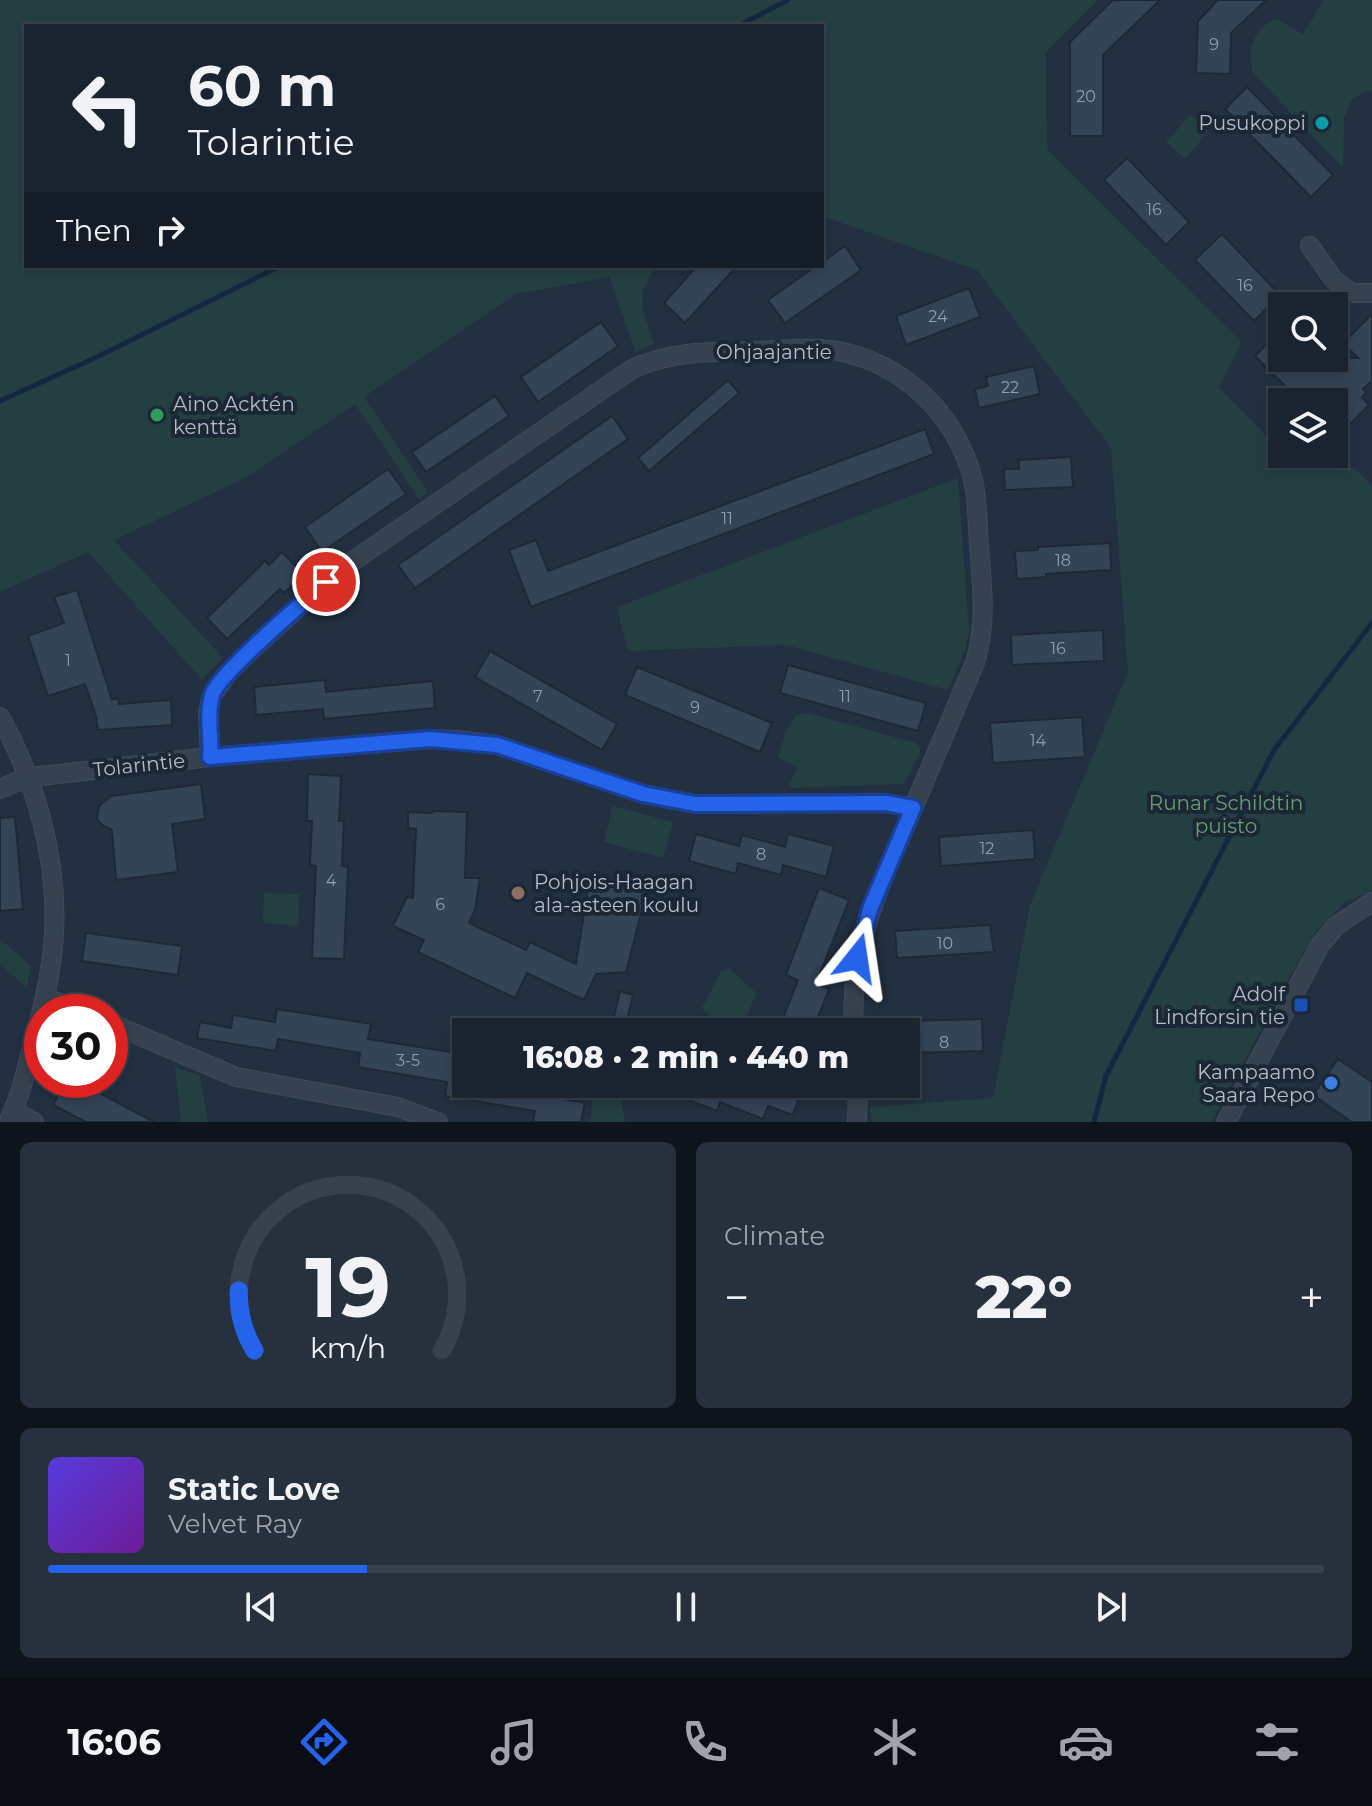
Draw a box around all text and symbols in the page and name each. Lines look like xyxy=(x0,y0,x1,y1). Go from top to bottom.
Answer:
house number: 9 xyxy=(1209,35,1219,54)
text: 60 m xyxy=(188,52,336,120)
icon: left xyxy=(56,56,160,160)
house number: 20 xyxy=(1076,87,1096,106)
place label: Pusukoppi xyxy=(1198,111,1306,135)
marker: Pusukoppi xyxy=(1313,114,1331,132)
text: Tolarintie xyxy=(188,120,354,164)
house number: 16 xyxy=(1146,200,1162,219)
icon: right xyxy=(148,208,192,252)
text: Then xyxy=(56,212,132,249)
house number: 16 xyxy=(1237,276,1253,295)
map controls xyxy=(1268,292,1348,468)
button: search xyxy=(1268,292,1348,372)
house number: 24 xyxy=(928,307,948,326)
street label: Ohjaajantie xyxy=(716,340,832,364)
house number: 22 xyxy=(1001,378,1019,397)
button: layers xyxy=(1268,388,1348,468)
place label: Aino Acktén kenttä xyxy=(173,392,295,439)
marker: Aino Acktén kenttä xyxy=(148,406,166,424)
house number: 11 xyxy=(721,509,733,528)
pin xyxy=(292,548,360,616)
house number: 18 xyxy=(1055,551,1071,570)
icon: arrive xyxy=(304,560,348,604)
house number: 16 xyxy=(1050,639,1066,658)
house number: 1 xyxy=(65,651,71,670)
house number: 7 xyxy=(533,687,543,706)
house number: 11 xyxy=(839,687,851,706)
house number: 9 xyxy=(690,698,700,717)
house number: 14 xyxy=(1030,731,1047,750)
street label: Tolarintie xyxy=(92,748,186,782)
park label: Runar Schildtin puisto xyxy=(1149,791,1303,838)
house number: 12 xyxy=(980,839,994,858)
house number: 8 xyxy=(756,845,766,864)
place label: Pohjois-Haagan ala-asteen koulu xyxy=(534,870,699,917)
house number: 4 xyxy=(326,871,337,890)
marker: Pohjois-Haagan ala-asteen koulu xyxy=(509,884,527,902)
house number: 6 xyxy=(435,895,445,914)
position arrow xyxy=(815,916,899,1000)
house number: 10 xyxy=(937,934,953,953)
place label: Adolf Lindforsin tie xyxy=(1154,982,1286,1029)
speed limit sign: 30 xyxy=(24,994,128,1098)
marker: Adolf Lindforsin tie xyxy=(1292,996,1310,1014)
house number: 8 xyxy=(939,1033,949,1052)
text: 16:08 · 2 min · 440 m xyxy=(523,1039,849,1076)
house number: 3-5 xyxy=(396,1051,420,1070)
place label: Kampaamo Saara Repo xyxy=(1197,1060,1315,1107)
marker: Kampaamo Saara Repo xyxy=(1322,1074,1340,1092)
text: Climate xyxy=(724,1220,825,1252)
text: 19 xyxy=(305,1236,391,1338)
text: 22° xyxy=(976,1260,1072,1333)
text: − xyxy=(724,1270,749,1324)
text: + xyxy=(1299,1270,1324,1324)
text: km/h xyxy=(310,1330,386,1365)
text: Static Love xyxy=(168,1471,340,1508)
text: Velvet Ray xyxy=(168,1508,302,1540)
icon: previous xyxy=(239,1585,283,1629)
icon: pause xyxy=(664,1585,708,1629)
icon: next xyxy=(1089,1585,1133,1629)
icon: directions xyxy=(296,1714,352,1770)
icon: music xyxy=(486,1714,542,1770)
icon: phone xyxy=(677,1714,733,1770)
icon: climate xyxy=(867,1714,923,1770)
icon: car xyxy=(1058,1714,1114,1770)
icon: filters xyxy=(1249,1714,1305,1770)
text: 16:06 xyxy=(67,1720,161,1764)

